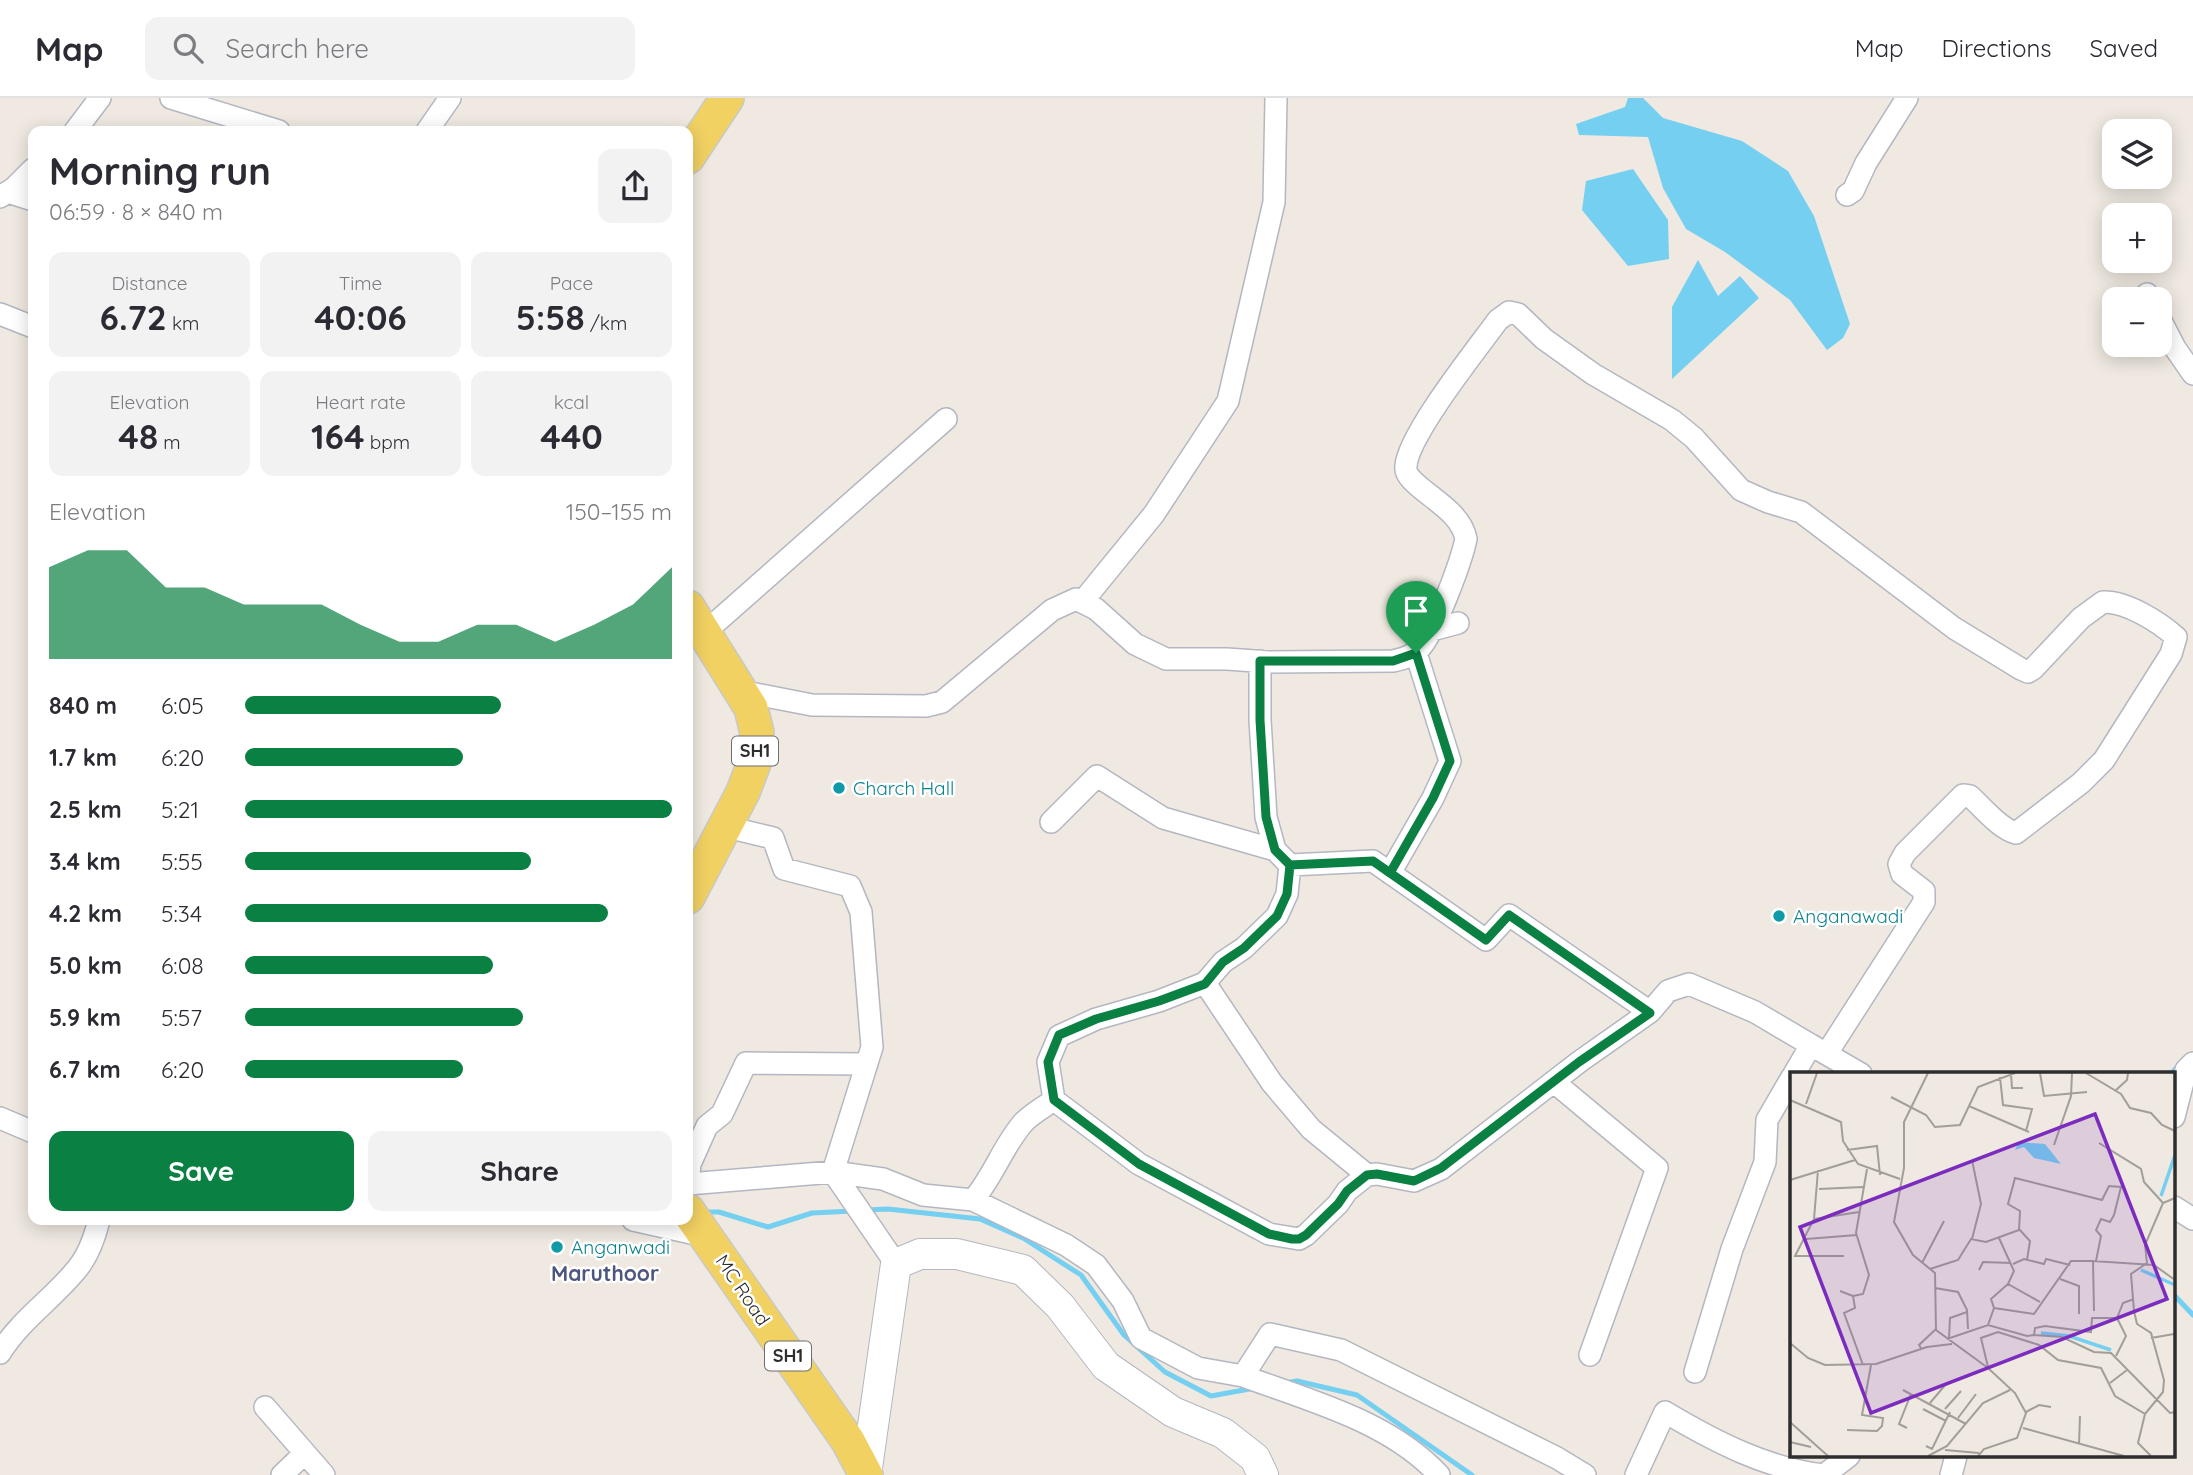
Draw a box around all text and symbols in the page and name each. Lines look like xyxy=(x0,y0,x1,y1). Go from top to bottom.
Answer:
search box xyxy=(145,17,635,80)
text: Map xyxy=(35,28,103,69)
icon: search xyxy=(169,29,207,67)
text: Search here xyxy=(225,32,369,65)
text: Map xyxy=(1855,33,1904,63)
text: Directions xyxy=(1942,33,2052,63)
text: Saved xyxy=(2090,33,2158,63)
map controls xyxy=(2102,119,2172,357)
button: layers xyxy=(2102,119,2172,189)
text: Morning run xyxy=(49,147,271,195)
button: share xyxy=(598,149,672,223)
text: 06:59 · 8 × 840 m xyxy=(49,197,223,226)
button: + xyxy=(2102,203,2172,273)
text: Distance xyxy=(111,271,188,295)
text: Time xyxy=(339,271,382,295)
text: Pace xyxy=(550,271,593,295)
button: − xyxy=(2102,287,2172,357)
text: 6.72 xyxy=(100,295,167,339)
text: 40:06 xyxy=(314,295,407,339)
text: 5:58 xyxy=(516,295,585,339)
text: km xyxy=(167,311,199,335)
text: /km xyxy=(585,311,627,335)
text: Elevation xyxy=(109,390,190,414)
text: Heart rate xyxy=(315,390,406,414)
text: kcal xyxy=(554,390,589,414)
text: 48 xyxy=(118,414,158,458)
text: 164 xyxy=(311,414,365,458)
text: 440 xyxy=(540,414,603,458)
text: m xyxy=(158,430,181,454)
text: bpm xyxy=(365,430,410,454)
text: Elevation xyxy=(49,497,146,526)
text: 150–155 m xyxy=(566,497,672,526)
pin xyxy=(1386,581,1446,653)
icon: arrive xyxy=(1397,592,1435,630)
text: 840 m xyxy=(49,691,117,720)
text: 6:05 xyxy=(161,691,204,720)
road number: SH1 xyxy=(732,736,778,766)
text: 1.7 km xyxy=(49,743,117,772)
text: 6:20 xyxy=(161,743,204,772)
place label: Charch Hall xyxy=(853,776,954,800)
marker: Charch Hall xyxy=(831,780,847,796)
text: 2.5 km xyxy=(49,795,122,824)
text: 5:21 xyxy=(161,795,199,824)
text: 3.4 km xyxy=(49,847,121,876)
text: 5:55 xyxy=(161,847,203,876)
text: 4.2 km xyxy=(49,899,122,928)
text: 5:34 xyxy=(161,899,202,928)
place label: Anganawadi xyxy=(1793,904,1903,928)
marker: Anganawadi xyxy=(1771,908,1787,924)
text: 5.0 km xyxy=(49,951,122,980)
text: 6:08 xyxy=(161,951,204,980)
text: 5.9 km xyxy=(49,1003,121,1032)
text: 5:57 xyxy=(161,1003,202,1032)
text: 6.7 km xyxy=(49,1055,121,1084)
text: 6:20 xyxy=(161,1055,204,1084)
inset map xyxy=(1790,1072,2176,1458)
button: Save xyxy=(49,1131,354,1211)
button: Share xyxy=(368,1131,672,1211)
place label: Anganwadi xyxy=(571,1235,670,1259)
marker: Anganwadi xyxy=(549,1239,565,1255)
street label: MC Road xyxy=(711,1250,775,1330)
district label: Maruthoor xyxy=(551,1260,659,1286)
road number: SH1 xyxy=(765,1342,811,1371)

